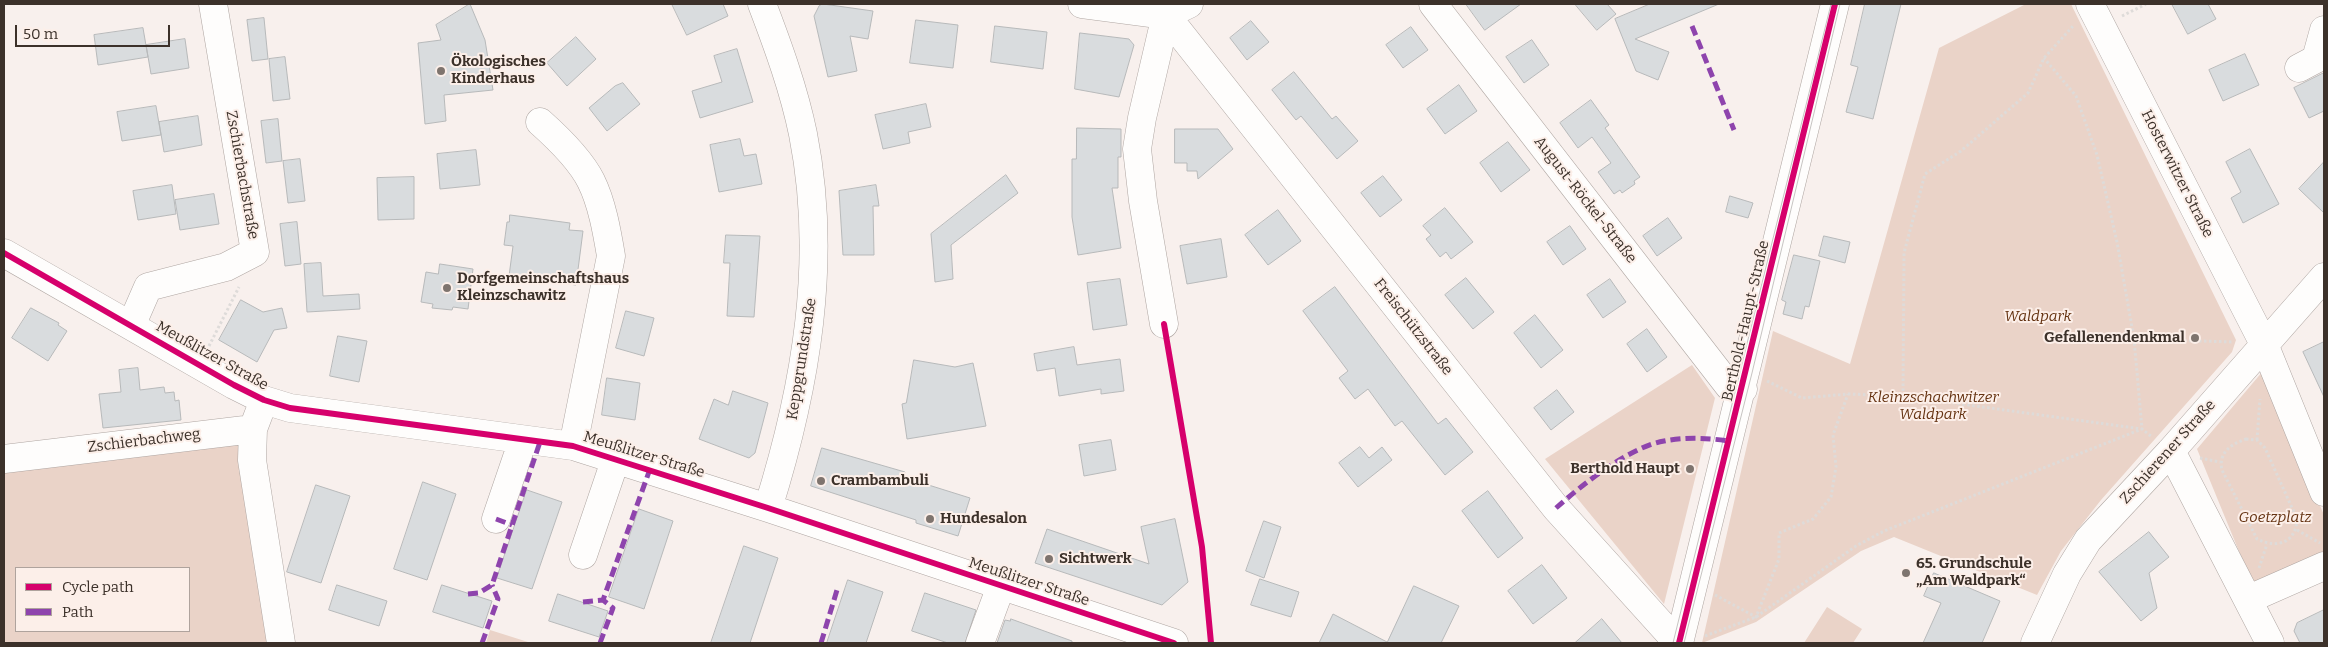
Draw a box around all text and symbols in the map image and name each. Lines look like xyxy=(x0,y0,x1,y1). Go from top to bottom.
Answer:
scale bar xyxy=(18,15,172,47)
text: 50 m xyxy=(23,25,58,43)
place label: Ökologisches Kinderhaus xyxy=(451,53,546,88)
marker: Ökologisches Kinderhaus xyxy=(435,65,447,77)
street label: Hosterwitzer Straße xyxy=(2137,107,2217,241)
street label: Zschierbachstraße xyxy=(222,109,262,241)
street label: August-Röckel-Straße xyxy=(1530,133,1640,267)
street label: Berthold-Haupt-Straße xyxy=(1719,239,1773,403)
place label: Dorfgemeinschaftshaus Kleinzschawitz xyxy=(457,270,629,305)
street label: Freischützstraße xyxy=(1370,275,1456,379)
marker: Dorfgemeinschaftshaus Kleinzschawitz xyxy=(441,282,453,294)
street label: Keppgrundstraße xyxy=(783,297,821,421)
park label: Waldpark xyxy=(2004,308,2072,326)
street label: Meußlitzer Straße xyxy=(153,318,271,394)
place label: Gefallenendenkmal xyxy=(2044,329,2185,347)
marker: Gefallenendenkmal xyxy=(2189,332,2201,344)
park label: Kleinzschachwitzer Waldpark xyxy=(1867,389,1999,424)
street label: Zschierener Straße xyxy=(2117,396,2219,508)
street label: Zschierbachweg xyxy=(87,425,201,457)
street label: Meußlitzer Straße xyxy=(581,428,707,482)
place label: Berthold Haupt xyxy=(1570,460,1680,478)
marker: Berthold Haupt xyxy=(1684,463,1696,475)
place label: Crambambuli xyxy=(831,472,929,490)
marker: Crambambuli xyxy=(815,475,827,487)
park label: Goetzplatz xyxy=(2238,509,2312,527)
place label: Hundesalon xyxy=(940,510,1027,528)
marker: Hundesalon xyxy=(924,513,936,525)
place label: Sichtwerk xyxy=(1059,550,1132,568)
marker: Sichtwerk xyxy=(1043,553,1055,565)
street label: Meußlitzer Straße xyxy=(966,554,1092,610)
place label: 65. Grundschule „Am Waldpark“ xyxy=(1916,555,2032,590)
legend xyxy=(15,567,190,632)
marker: 65. Grundschule „Am Waldpark“ xyxy=(1900,567,1912,579)
text: Cycle path xyxy=(62,578,134,596)
text: Path xyxy=(62,603,93,621)

